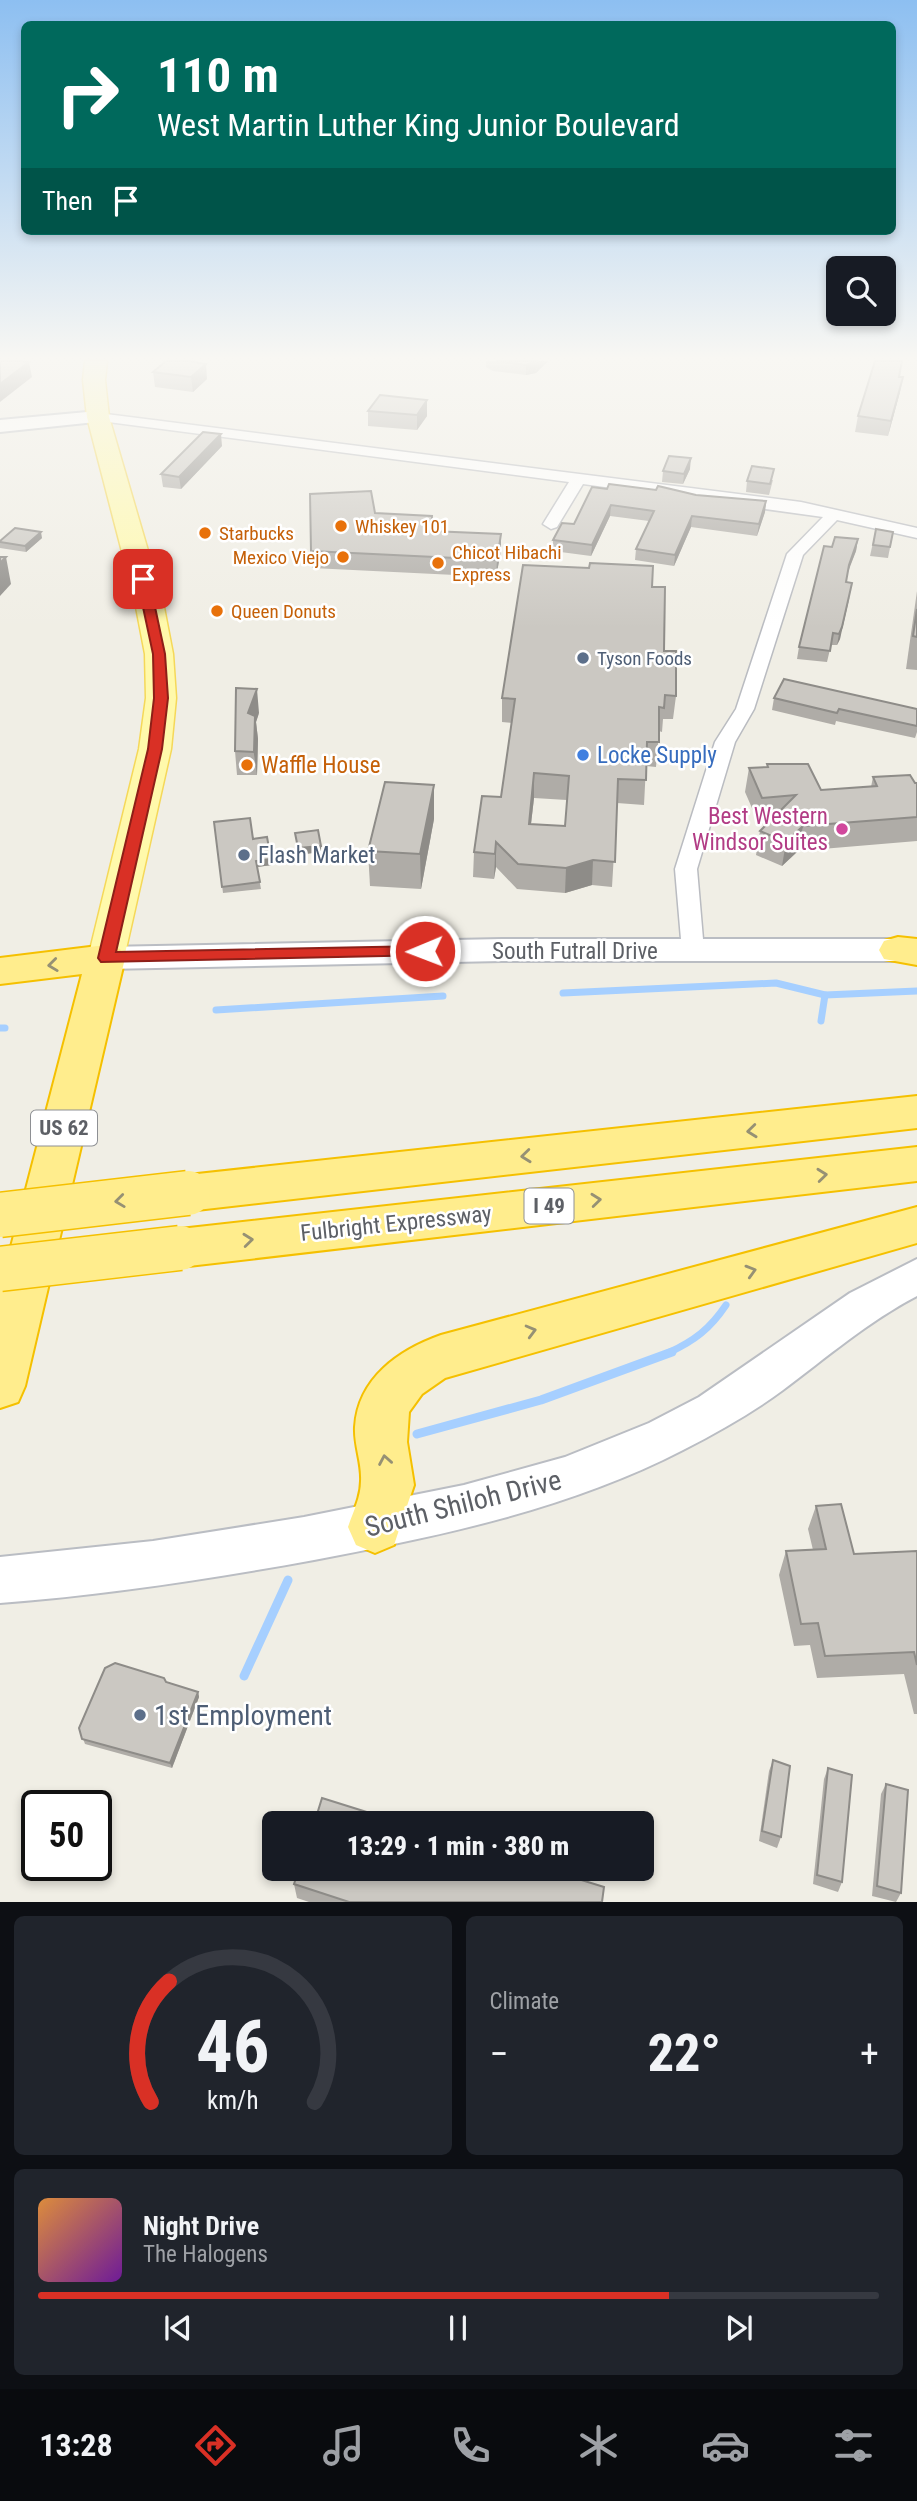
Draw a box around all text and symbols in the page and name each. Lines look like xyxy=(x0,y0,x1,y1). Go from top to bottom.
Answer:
text: 110 m xyxy=(157,47,279,104)
icon: right xyxy=(42,49,133,140)
text: West Martin Luther King Junior Boulevard xyxy=(157,106,680,144)
icon: arrive xyxy=(107,182,145,220)
text: Then xyxy=(42,186,93,216)
map controls xyxy=(826,256,896,326)
button: search xyxy=(826,256,896,326)
place label: Whiskey 101 xyxy=(355,515,449,538)
marker: Whiskey 101 xyxy=(333,518,349,534)
place label: Starbucks xyxy=(219,522,294,545)
marker: Starbucks xyxy=(197,525,213,541)
place label: Chicot Hibachi Express xyxy=(452,541,562,586)
place label: Mexico Viejo xyxy=(233,546,329,569)
pin xyxy=(113,549,173,609)
marker: Mexico Viejo xyxy=(335,549,351,565)
marker: Chicot Hibachi Express xyxy=(430,555,446,571)
icon: arrive xyxy=(124,560,162,598)
place label: Queen Donuts xyxy=(231,600,336,623)
marker: Queen Donuts xyxy=(209,603,225,619)
place label: Tyson Foods xyxy=(597,647,692,670)
marker: Tyson Foods xyxy=(575,650,591,666)
place label: Locke Supply xyxy=(597,742,717,769)
marker: Locke Supply xyxy=(575,747,591,763)
place label: Waffle House xyxy=(261,752,381,779)
marker: Waffle House xyxy=(239,757,255,773)
place label: Best Western Windsor Suites xyxy=(692,803,828,856)
marker: Best Western Windsor Suites xyxy=(834,821,850,837)
place label: Flash Market xyxy=(258,842,375,869)
marker: Flash Market xyxy=(236,847,252,863)
position arrow xyxy=(388,914,462,988)
street label: South Futrall Drive xyxy=(492,938,658,965)
one-way arrow xyxy=(47,957,59,972)
road number: US 62 xyxy=(31,1110,97,1146)
one-way arrow xyxy=(746,1123,758,1138)
one-way arrow xyxy=(520,1148,531,1163)
one-way arrow xyxy=(816,1167,828,1182)
road number: I 49 xyxy=(524,1188,574,1224)
one-way arrow xyxy=(114,1193,126,1208)
one-way arrow xyxy=(590,1193,602,1208)
street label: Fulbright Expressway xyxy=(299,1200,493,1247)
one-way arrow xyxy=(243,1233,254,1248)
one-way arrow xyxy=(744,1265,756,1280)
one-way arrow xyxy=(525,1325,537,1340)
one-way arrow xyxy=(378,1454,393,1466)
street label: South Shiloh Drive xyxy=(362,1463,565,1544)
place label: 1st Employment xyxy=(154,1699,332,1732)
marker: 1st Employment xyxy=(132,1707,148,1723)
speed limit sign: 50 xyxy=(21,1790,112,1881)
text: 13:29 · 1 min · 380 m xyxy=(347,1831,569,1861)
text: Climate xyxy=(490,1988,559,2015)
text: 46 xyxy=(196,2004,270,2090)
text: 22° xyxy=(648,2023,721,2084)
text: − xyxy=(490,2032,509,2076)
text: + xyxy=(860,2032,879,2076)
text: km/h xyxy=(207,2085,258,2114)
text: Night Drive xyxy=(143,2211,259,2241)
text: The Halogens xyxy=(143,2241,268,2268)
icon: previous xyxy=(159,2309,197,2347)
icon: pause xyxy=(439,2309,477,2347)
icon: next xyxy=(720,2309,758,2347)
icon: directions xyxy=(191,2421,240,2470)
icon: music xyxy=(319,2421,368,2470)
icon: phone xyxy=(446,2421,495,2470)
icon: climate xyxy=(574,2421,623,2470)
icon: car xyxy=(701,2421,750,2470)
icon: filters xyxy=(829,2421,878,2470)
text: 13:28 xyxy=(39,2426,113,2464)

